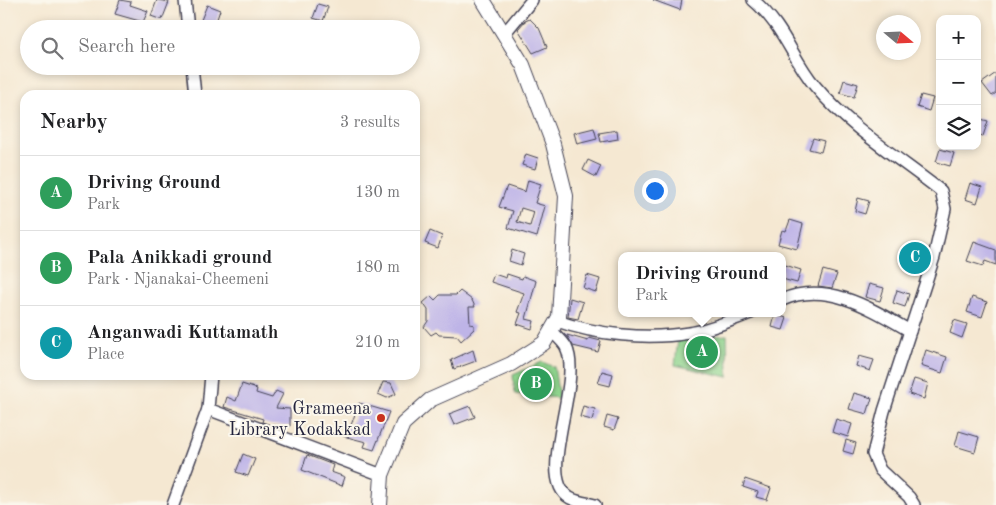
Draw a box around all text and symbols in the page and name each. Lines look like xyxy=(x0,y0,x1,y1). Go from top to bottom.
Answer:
north arrow xyxy=(876,15,921,60)
map controls xyxy=(936,15,981,150)
button: + xyxy=(936,15,981,60)
search box xyxy=(20,20,420,75)
icon: search xyxy=(38,34,66,62)
text: Search here xyxy=(78,38,175,57)
button: − xyxy=(936,60,981,105)
button: layers xyxy=(936,105,981,150)
text: Nearby xyxy=(40,112,108,133)
text: 3 results xyxy=(340,115,400,131)
text: Driving Ground xyxy=(87,174,221,193)
your location xyxy=(642,178,668,204)
text: A xyxy=(50,185,62,201)
text: 130 m xyxy=(355,185,400,201)
text: Park xyxy=(87,197,120,213)
pin: C xyxy=(899,239,931,277)
text: Pala Anikkadi ground xyxy=(87,249,272,268)
popup xyxy=(618,252,786,317)
text: B xyxy=(50,260,62,276)
text: 180 m xyxy=(355,260,400,276)
text: Driving Ground xyxy=(635,265,769,284)
text: Park · Njanakai-Cheemeni xyxy=(87,272,269,288)
text: Park xyxy=(635,288,668,304)
text: Anganwadi Kuttamath xyxy=(87,324,278,343)
pin: A xyxy=(686,333,718,371)
text: C xyxy=(51,335,61,351)
text: 210 m xyxy=(355,335,400,351)
text: Place xyxy=(87,347,124,363)
pin: B xyxy=(520,365,552,403)
place label: Grameena Library Kodakkad xyxy=(229,400,371,439)
marker: Grameena Library Kodakkad xyxy=(375,412,387,424)

